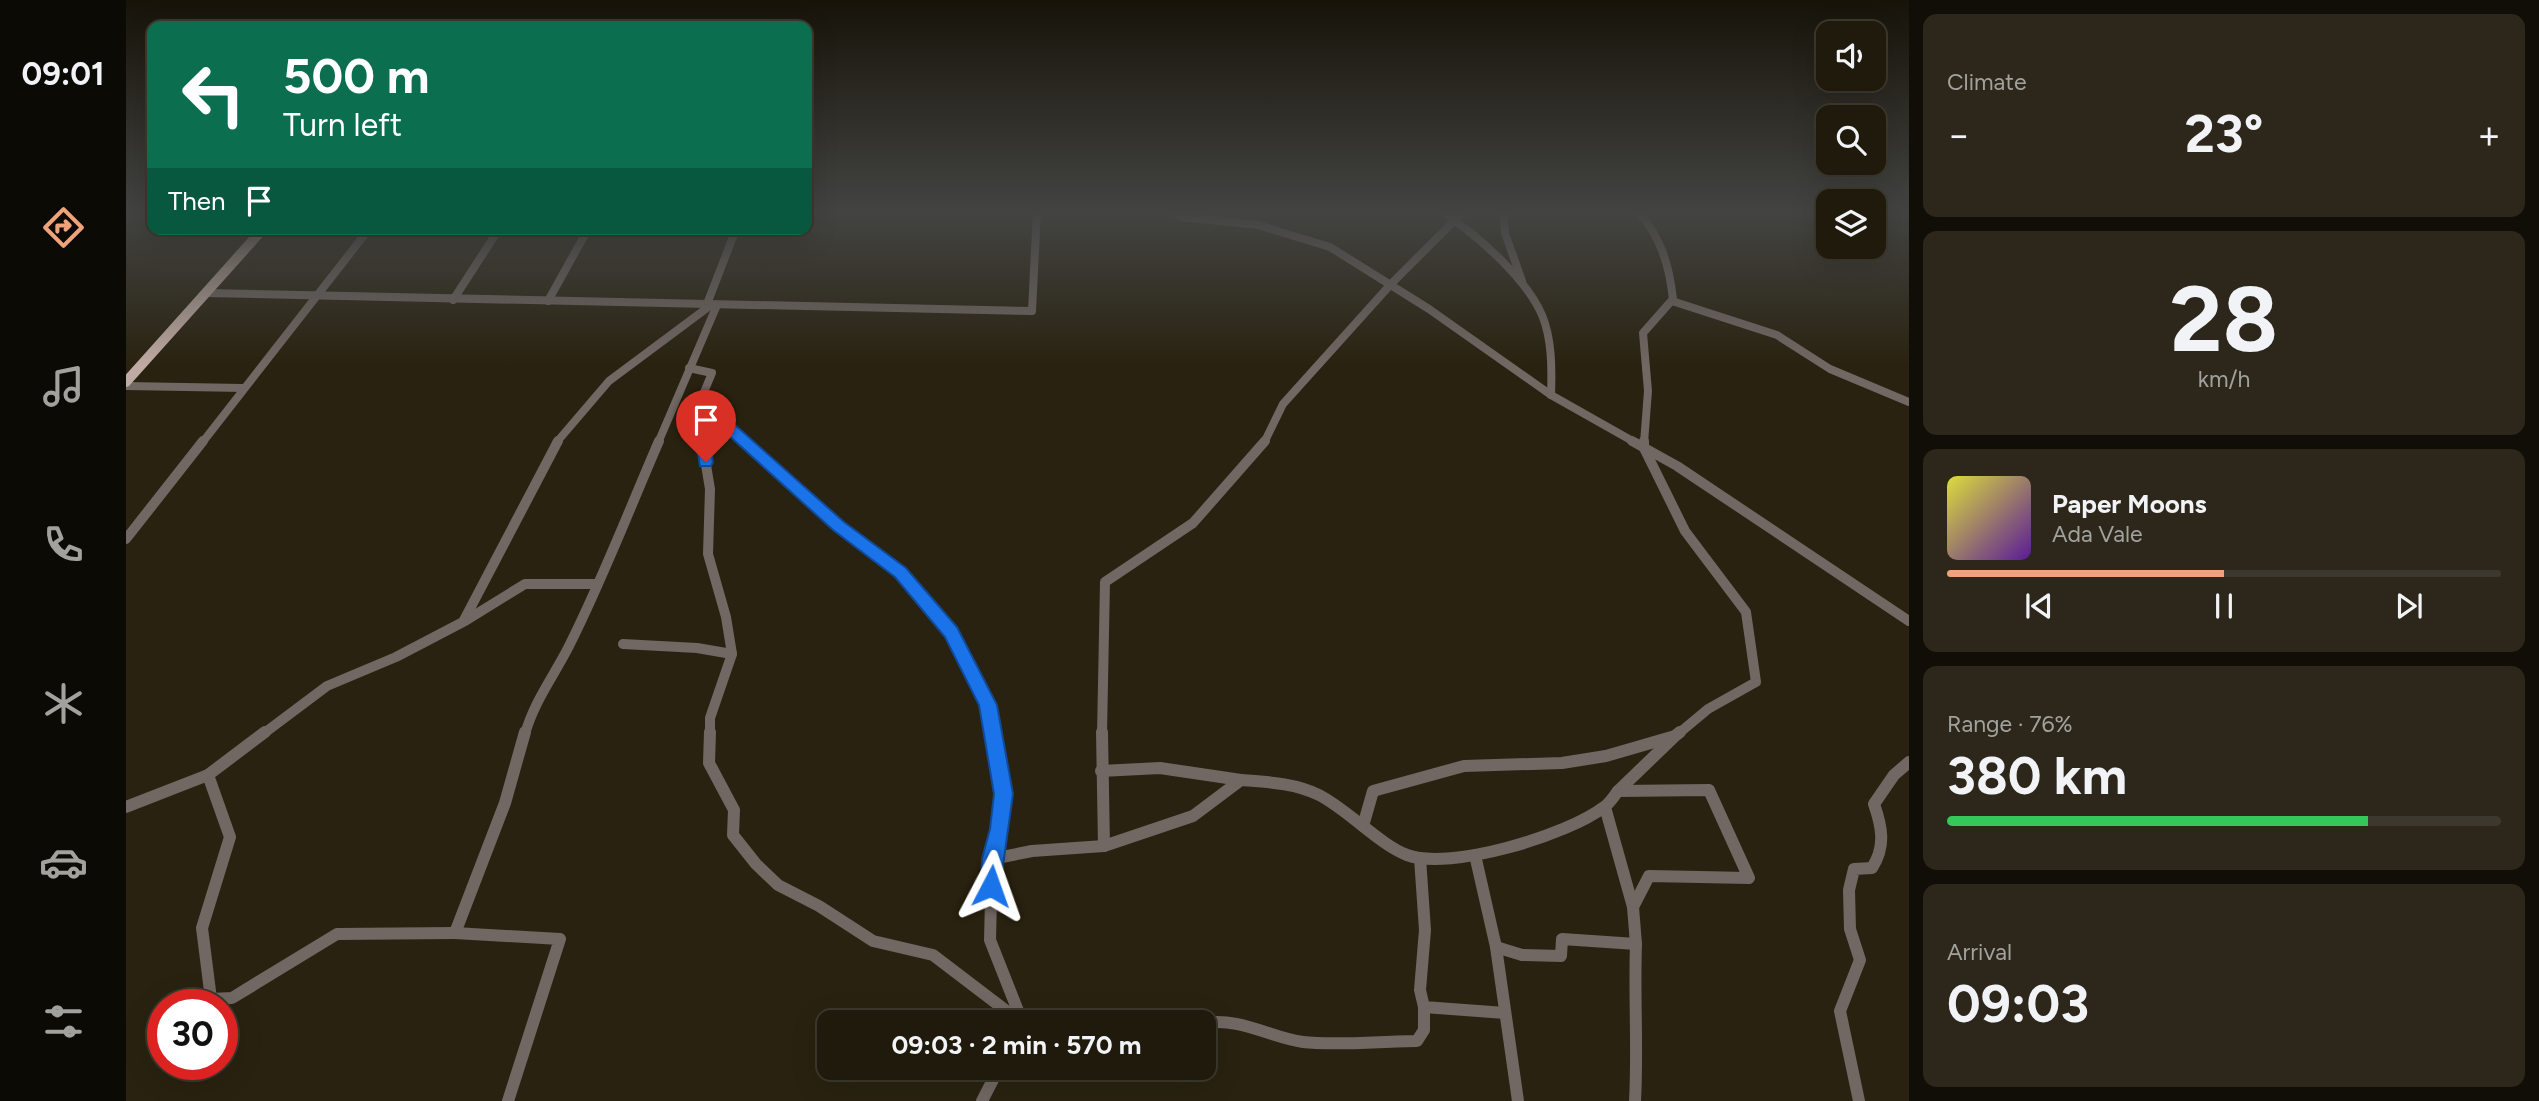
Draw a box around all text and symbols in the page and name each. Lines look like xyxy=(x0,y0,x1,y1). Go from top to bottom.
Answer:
map controls xyxy=(1816,21,1886,259)
button: sound xyxy=(1816,21,1886,91)
text: 500 m xyxy=(283,46,429,105)
icon: left xyxy=(168,49,259,140)
text: 09:01 xyxy=(21,55,105,93)
text: Climate xyxy=(1947,68,2026,96)
text: 23° xyxy=(2185,103,2263,165)
button: search xyxy=(1816,105,1886,175)
text: Turn left xyxy=(283,106,402,144)
text: − xyxy=(1947,112,1971,158)
text: + xyxy=(2477,112,2501,158)
icon: arrive xyxy=(240,182,278,220)
text: Then xyxy=(168,185,226,217)
button: layers xyxy=(1816,189,1886,259)
icon: directions xyxy=(39,203,88,252)
text: 28 xyxy=(2170,265,2278,374)
icon: music xyxy=(39,362,88,411)
text: km/h xyxy=(2198,365,2250,393)
pin xyxy=(676,390,736,462)
icon: arrive xyxy=(687,401,725,439)
text: Paper Moons xyxy=(2052,488,2207,520)
icon: phone xyxy=(39,520,88,569)
text: Ada Vale xyxy=(2052,520,2143,548)
icon: previous xyxy=(2020,587,2058,625)
icon: pause xyxy=(2205,587,2243,625)
icon: next xyxy=(2390,587,2428,625)
icon: climate xyxy=(39,679,88,728)
text: Range · 76% xyxy=(1947,710,2073,738)
text: 380 km xyxy=(1947,745,2127,807)
icon: car xyxy=(39,838,88,887)
position arrow xyxy=(954,849,1028,923)
text: Arrival xyxy=(1947,938,2012,966)
text: 09:03 xyxy=(1947,973,2089,1035)
speed limit sign: 30 xyxy=(147,989,238,1080)
icon: filters xyxy=(39,997,88,1046)
text: 09:03 · 2 min · 570 m xyxy=(891,1029,1142,1061)

